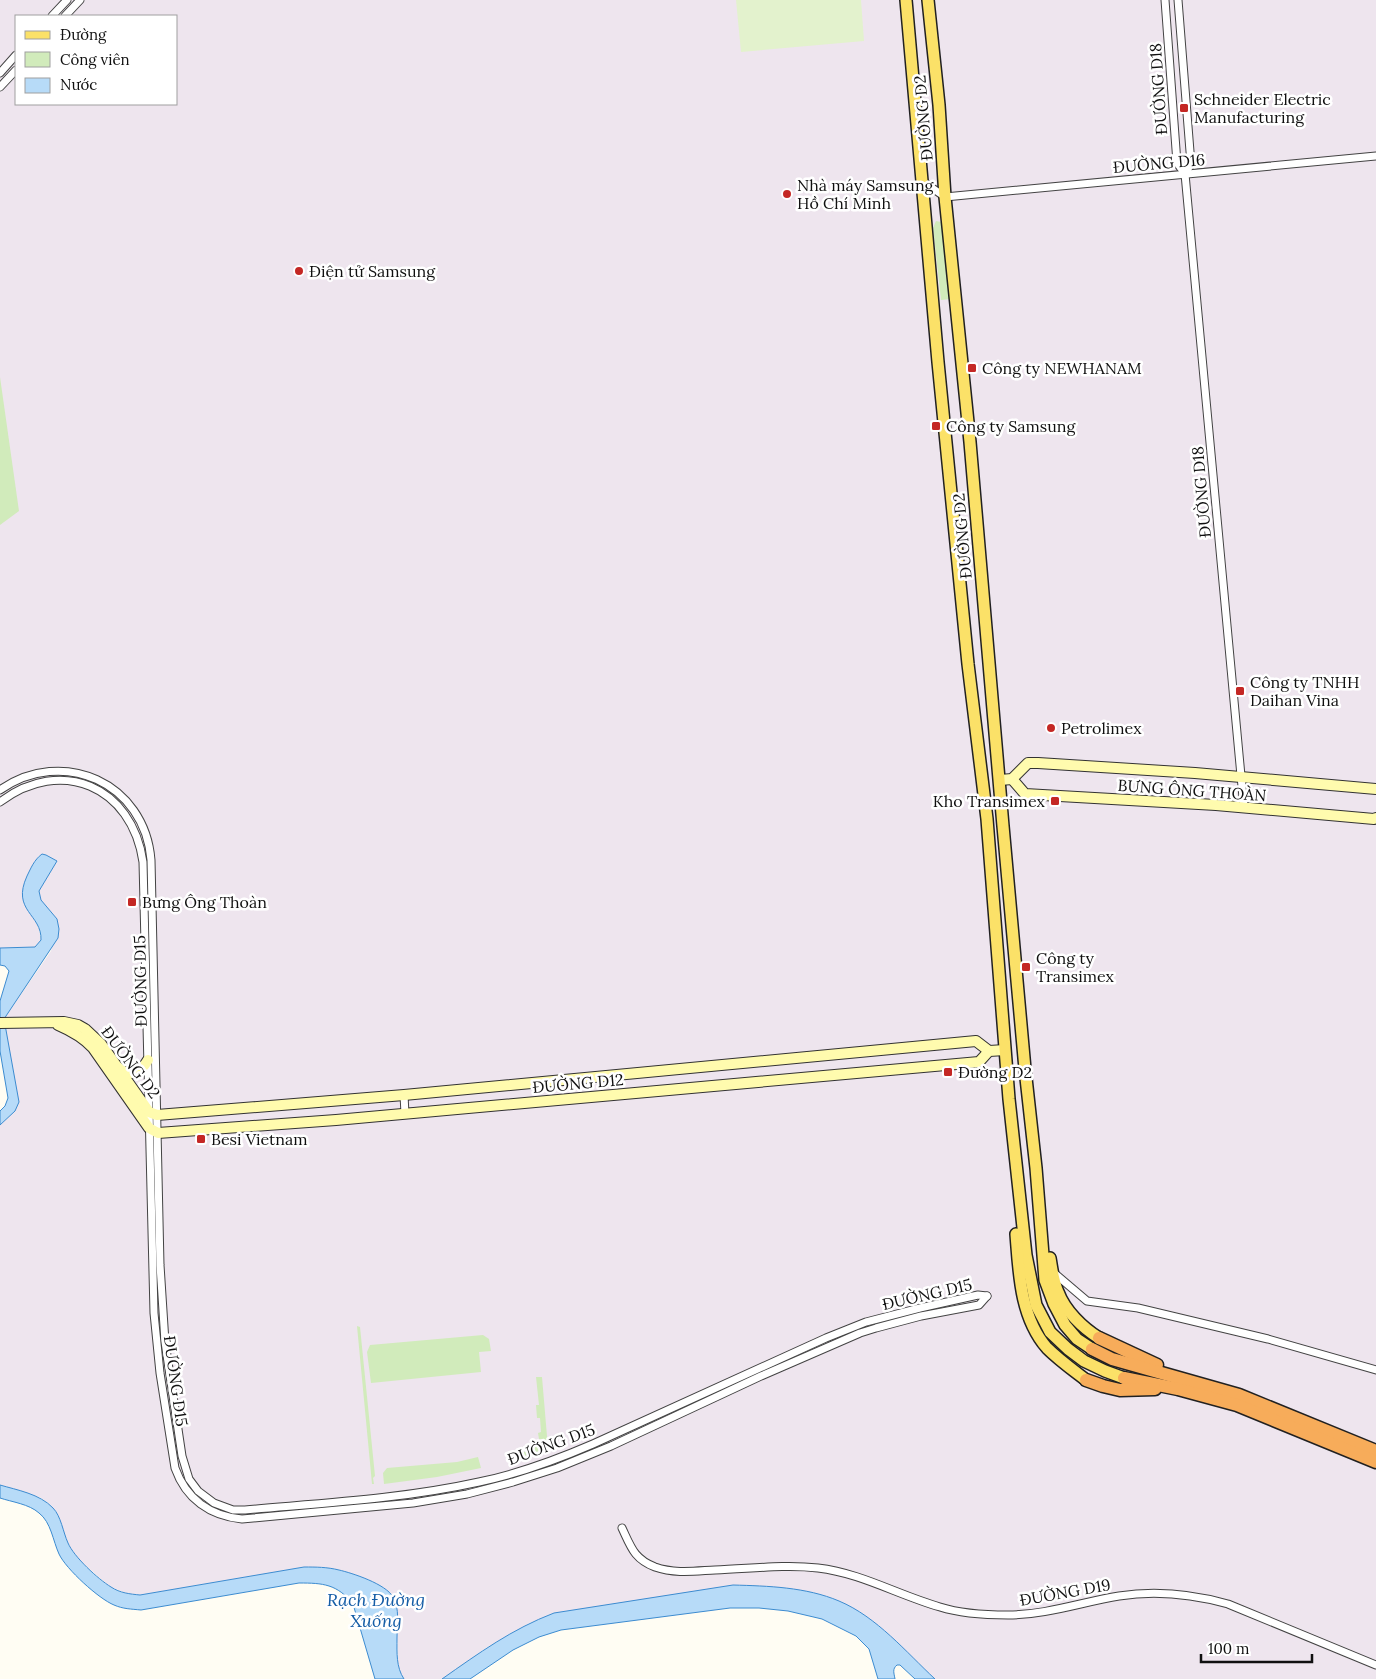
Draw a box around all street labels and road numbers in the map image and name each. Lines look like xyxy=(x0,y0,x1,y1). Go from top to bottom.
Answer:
street label: ĐƯỜNG D18 xyxy=(1145,42,1171,136)
street label: ĐƯỜNG D2 xyxy=(909,74,937,162)
street label: ĐƯỜNG D16 xyxy=(1112,149,1206,177)
street label: ĐƯỜNG D18 xyxy=(1187,445,1215,539)
street label: ĐƯỜNG D2 xyxy=(948,492,976,580)
street label: BƯNG ÔNG THOÀN xyxy=(1117,775,1267,805)
street label: ĐƯỜNG D15 xyxy=(129,935,151,1027)
street label: ĐƯỜNG D2 xyxy=(97,1022,165,1102)
street label: ĐƯỜNG D12 xyxy=(532,1069,624,1097)
street label: ĐƯỜNG D15 xyxy=(880,1274,974,1314)
street label: ĐƯỜNG D15 xyxy=(160,1334,192,1428)
street label: ĐƯỜNG D15 xyxy=(505,1419,597,1469)
street label: ĐƯỜNG D19 xyxy=(1018,1574,1112,1610)

